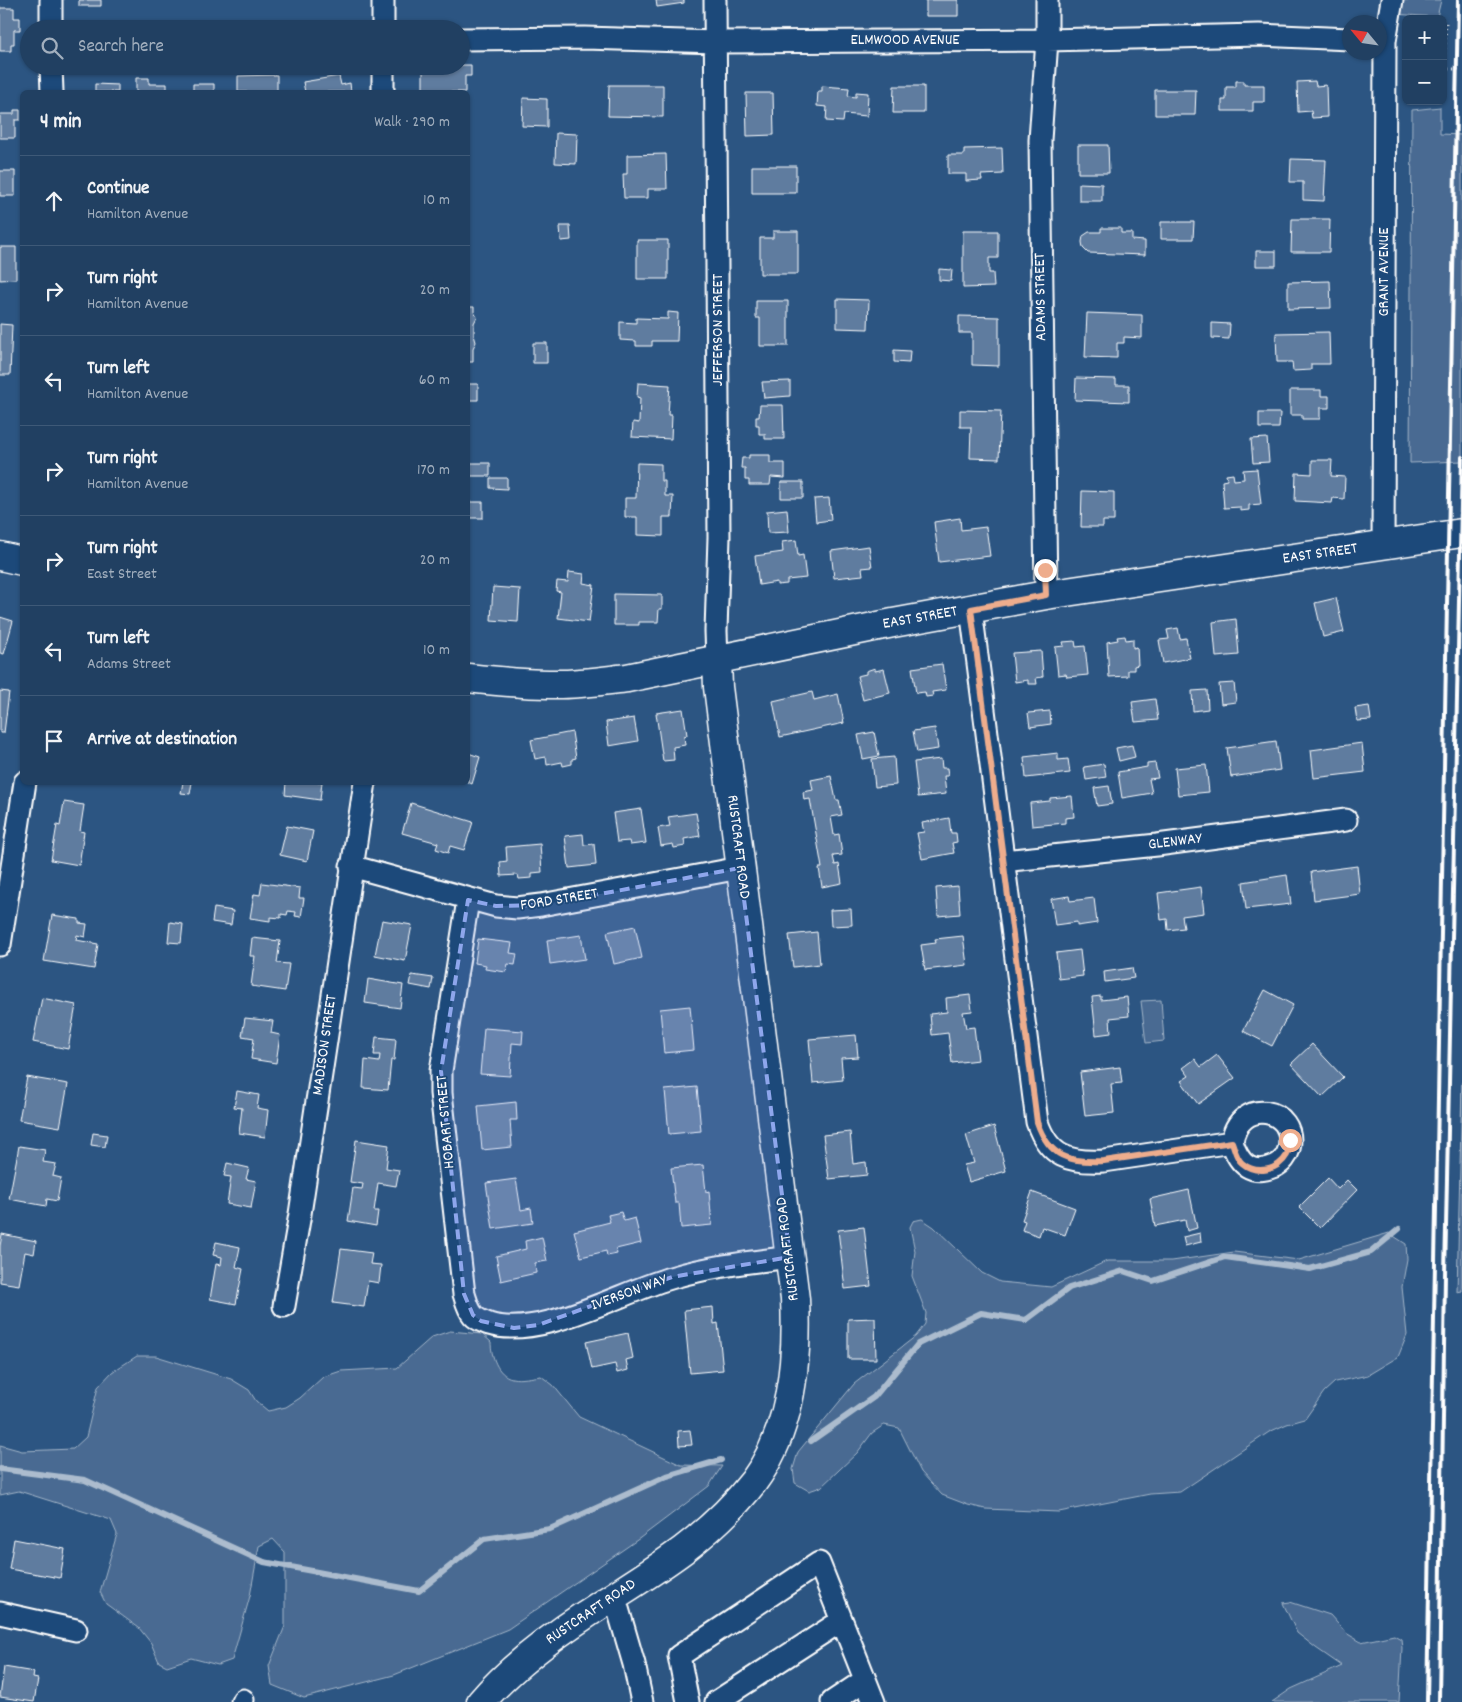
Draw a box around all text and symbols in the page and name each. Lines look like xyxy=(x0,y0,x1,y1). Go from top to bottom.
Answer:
north arrow xyxy=(1342,15,1387,60)
map controls xyxy=(1402,15,1447,105)
button: + xyxy=(1402,15,1447,60)
search box xyxy=(20,20,470,75)
street label: ELMWOOD AVENUE xyxy=(850,29,960,52)
icon: search xyxy=(38,34,66,62)
text: Search here xyxy=(78,34,164,61)
button: − xyxy=(1402,60,1447,105)
text: 4 min xyxy=(40,108,82,138)
text: Walk · 290 m xyxy=(374,111,450,134)
text: Continue xyxy=(87,176,149,203)
icon: ahead xyxy=(40,187,68,215)
text: 10 m xyxy=(423,189,450,212)
text: Hamilton Avenue xyxy=(87,203,188,226)
street label: GRANT AVENUE xyxy=(1373,227,1396,317)
street label: ADAMS STREET xyxy=(1029,252,1053,341)
text: Turn right xyxy=(87,266,158,293)
street label: JEFFERSON STREET xyxy=(707,273,730,386)
icon: right xyxy=(40,277,68,305)
text: 20 m xyxy=(420,279,450,302)
text: Hamilton Avenue xyxy=(87,293,188,316)
text: Turn left xyxy=(87,356,150,383)
icon: left xyxy=(40,367,68,395)
text: 60 m xyxy=(419,369,450,392)
text: Hamilton Avenue xyxy=(87,383,188,406)
text: Turn right xyxy=(87,446,158,473)
icon: right xyxy=(40,457,68,485)
text: 170 m xyxy=(417,459,450,482)
text: Hamilton Avenue xyxy=(87,473,188,496)
text: Turn right xyxy=(87,536,158,563)
street label: EAST STREET xyxy=(1281,537,1359,571)
icon: right xyxy=(40,547,68,575)
text: 20 m xyxy=(420,549,450,572)
route end xyxy=(1034,559,1057,582)
text: East Street xyxy=(87,563,157,586)
street label: EAST STREET xyxy=(881,600,960,636)
text: Turn left xyxy=(87,626,150,653)
icon: left xyxy=(40,637,68,665)
text: 10 m xyxy=(423,639,450,662)
text: Adams Street xyxy=(87,653,171,676)
icon: arrive xyxy=(40,727,68,755)
text: Arrive at destination xyxy=(87,727,237,754)
street label: RUSTCRAFT ROAD xyxy=(720,794,756,900)
street label: GLENWAY xyxy=(1147,827,1204,857)
street label: FORD STREET xyxy=(519,882,600,917)
street label: MADISON STREET xyxy=(307,993,344,1097)
street label: HOBART STREET xyxy=(430,1074,462,1170)
route start xyxy=(1279,1129,1302,1152)
street label: RUSTCRAFT ROAD xyxy=(770,1196,806,1302)
street label: IVERSON WAY xyxy=(588,1268,671,1317)
street label: RUSTCRAFT ROAD xyxy=(541,1573,641,1651)

